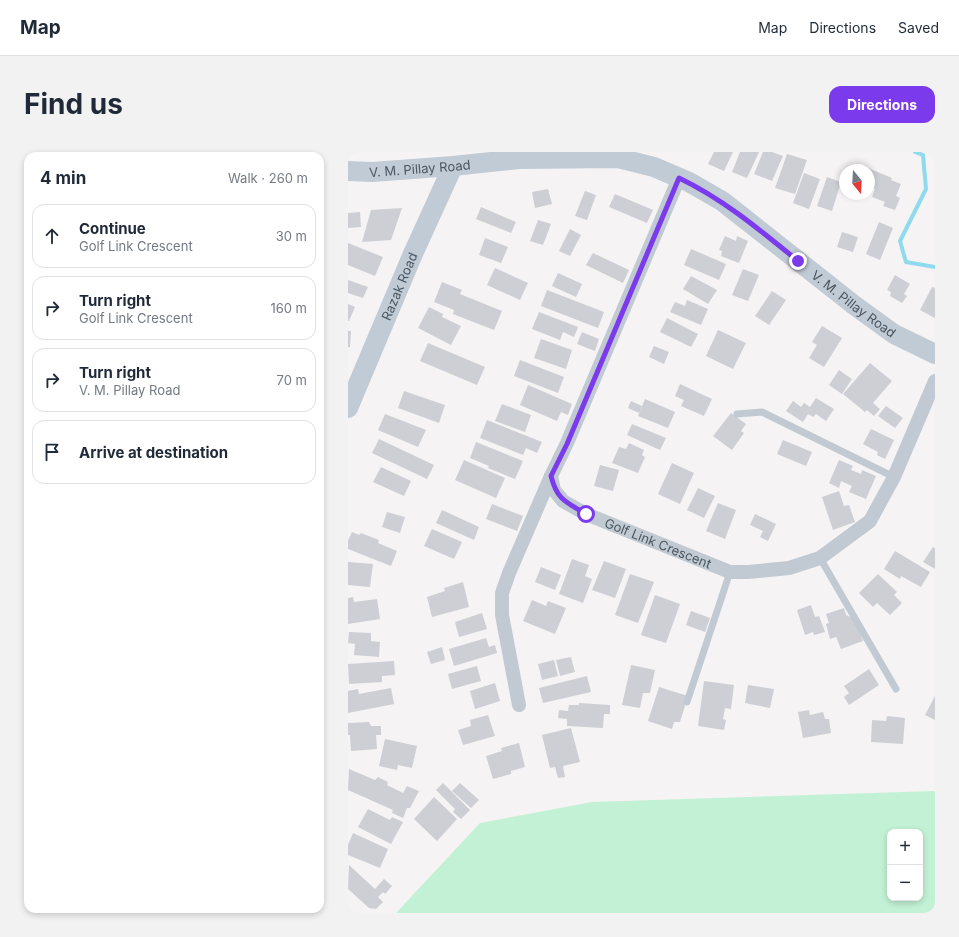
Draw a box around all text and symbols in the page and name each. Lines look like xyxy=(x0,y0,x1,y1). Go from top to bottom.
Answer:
text: Map xyxy=(20,16,61,39)
text: Map xyxy=(758,19,787,36)
text: Directions xyxy=(809,19,876,36)
text: Saved xyxy=(898,19,939,36)
button: Directions xyxy=(829,86,935,123)
text: Find us xyxy=(24,87,123,121)
street label: V. M. Pillay Road xyxy=(369,156,471,180)
north arrow xyxy=(839,164,875,200)
text: 4 min xyxy=(40,168,86,188)
text: Walk · 260 m xyxy=(228,170,308,186)
text: Continue xyxy=(79,219,146,238)
icon: ahead xyxy=(41,225,63,247)
text: 30 m xyxy=(276,228,307,244)
text: Golf Link Crescent xyxy=(79,238,193,254)
street label: Razak Road xyxy=(378,250,421,323)
route end xyxy=(789,252,807,270)
street label: V. M. Pillay Road xyxy=(808,267,899,341)
text: Turn right xyxy=(79,291,151,310)
icon: right xyxy=(41,297,63,319)
text: 160 m xyxy=(270,300,307,316)
text: Golf Link Crescent xyxy=(79,310,193,326)
text: Turn right xyxy=(79,363,151,382)
icon: right xyxy=(41,369,63,391)
text: 70 m xyxy=(277,372,307,388)
text: V. M. Pillay Road xyxy=(79,382,180,398)
icon: arrive xyxy=(41,441,63,463)
text: Arrive at destination xyxy=(79,443,228,462)
route start xyxy=(577,505,595,523)
street label: Golf Link Crescent xyxy=(602,514,714,572)
map controls xyxy=(887,829,923,901)
button: + xyxy=(887,829,923,865)
button: − xyxy=(887,865,923,901)

